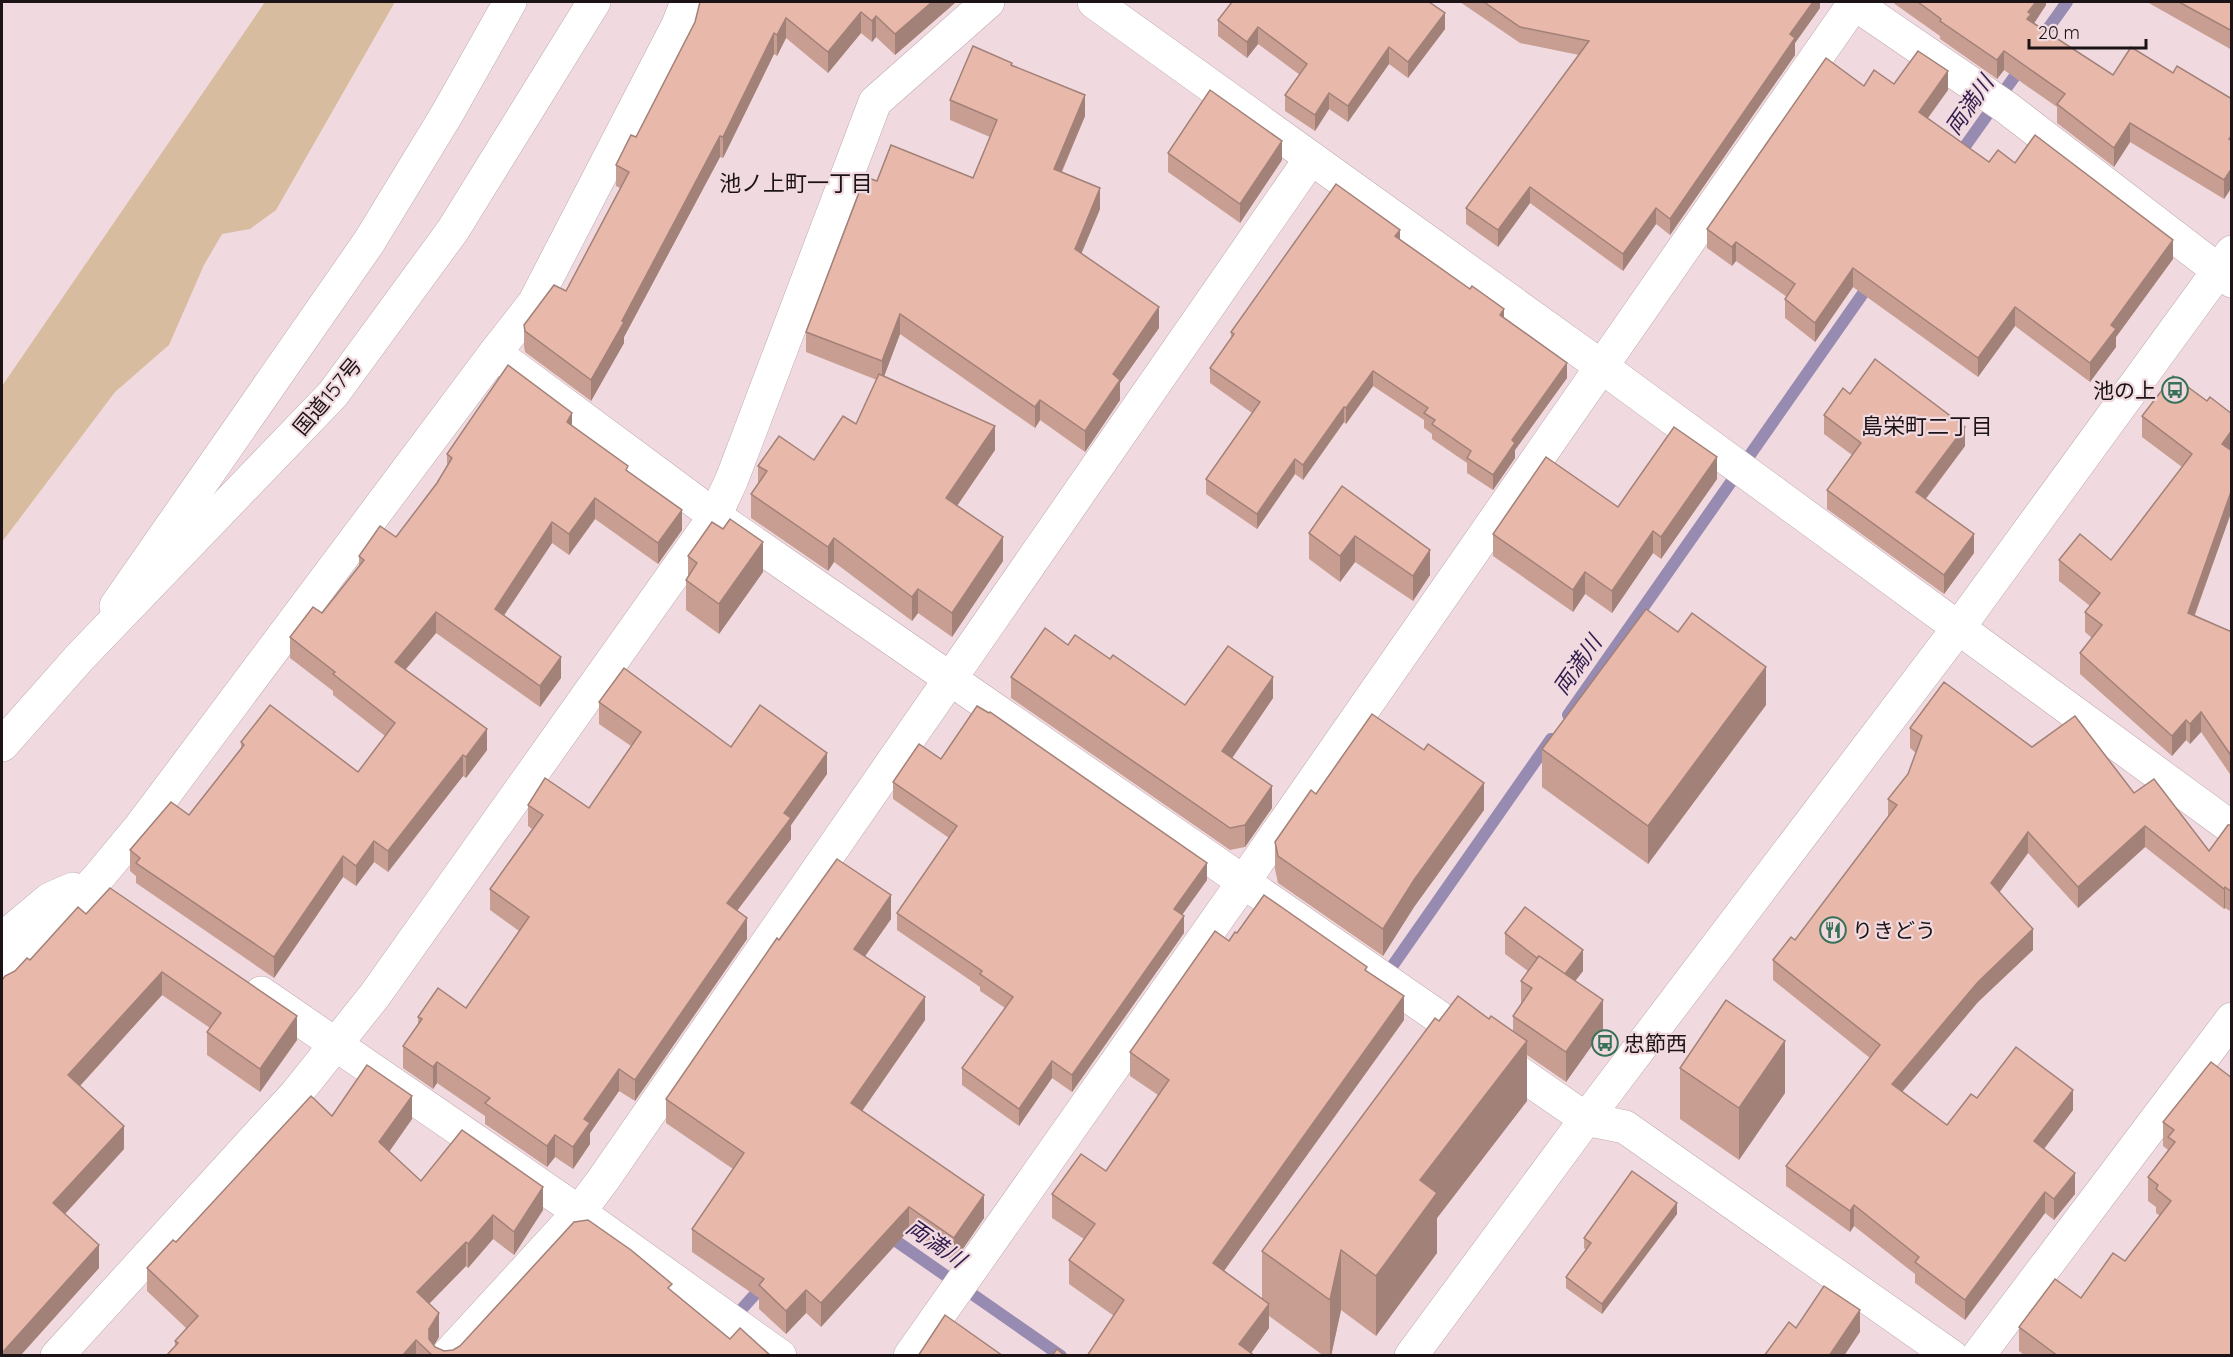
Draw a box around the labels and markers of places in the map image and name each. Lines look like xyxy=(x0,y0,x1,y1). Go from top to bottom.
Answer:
bus stop icon: 池の上 xyxy=(2160,375,2190,405)
place label: 池の上 xyxy=(2093,377,2156,403)
restaurant icon: りきどう xyxy=(1818,915,1848,945)
place label: りきどう xyxy=(1852,917,1936,943)
bus stop icon: 忠節西 xyxy=(1590,1028,1620,1058)
place label: 忠節西 xyxy=(1624,1030,1687,1056)

